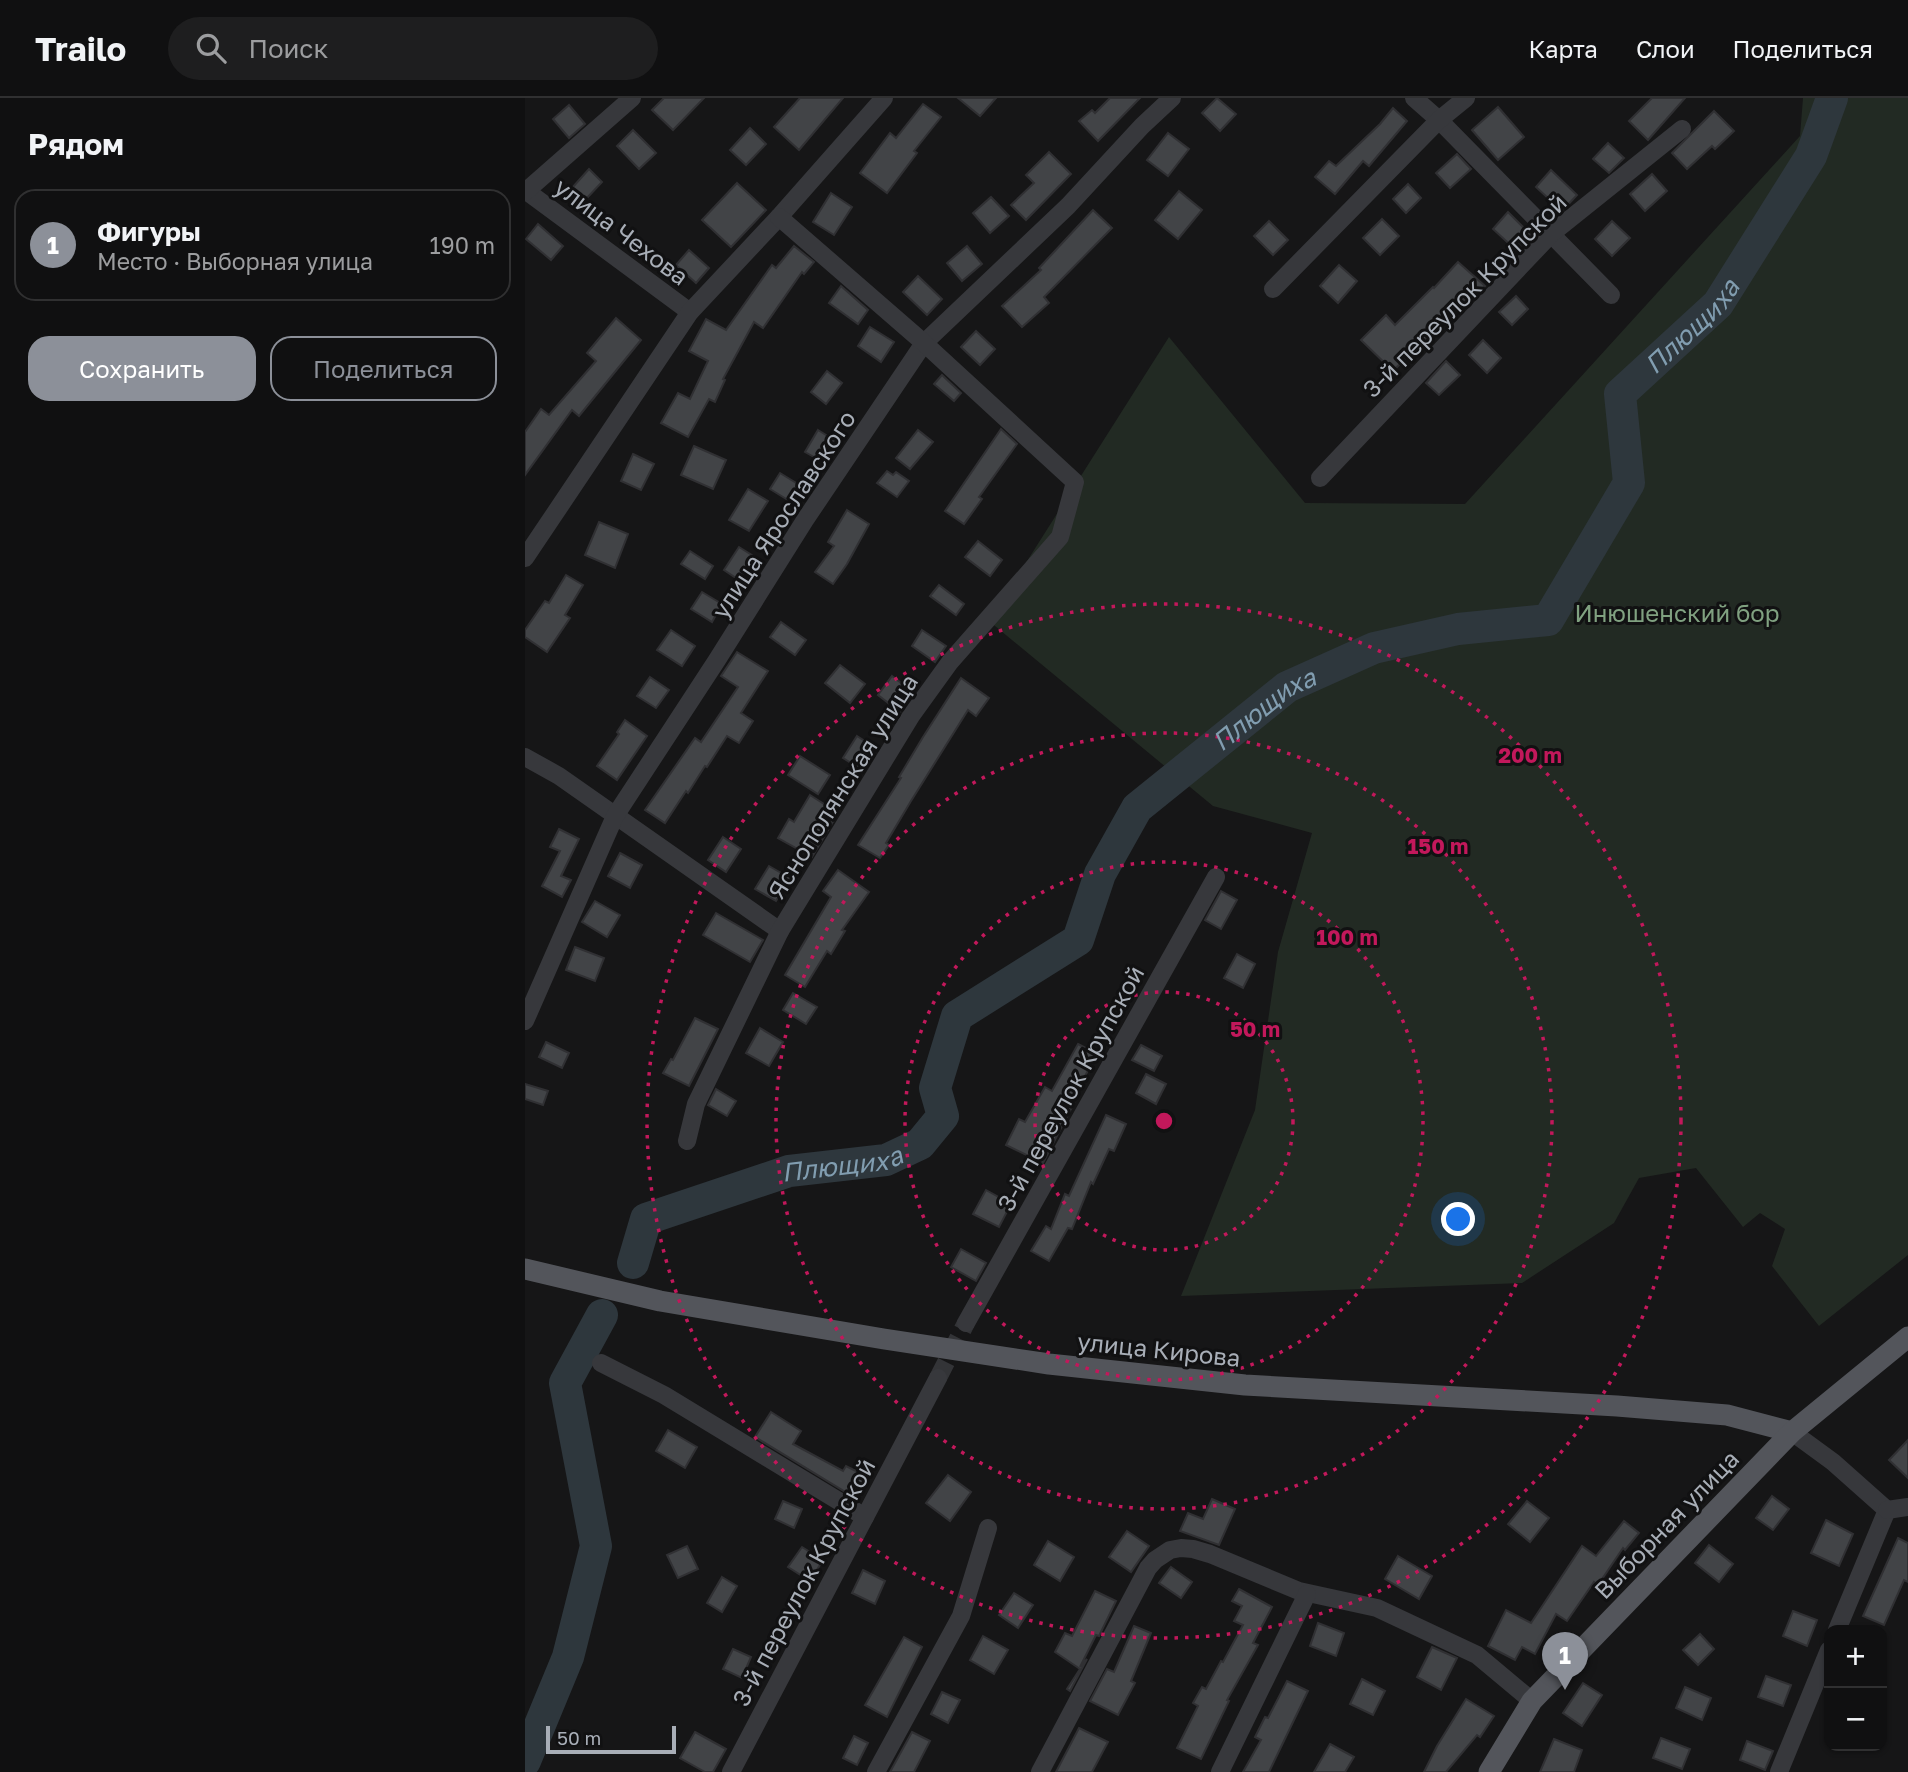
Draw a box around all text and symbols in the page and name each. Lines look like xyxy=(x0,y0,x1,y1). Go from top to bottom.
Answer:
search box xyxy=(168,17,658,80)
text: Trailo xyxy=(35,29,126,68)
icon: search xyxy=(192,29,230,67)
text: Поиск xyxy=(248,33,328,64)
text: Карта xyxy=(1528,34,1598,63)
text: Слои xyxy=(1636,34,1695,63)
text: Поделиться xyxy=(1733,34,1873,63)
text: Рядом xyxy=(28,126,124,162)
street label: улица Чехова xyxy=(549,171,695,291)
street label: 3-й переулок Крупской xyxy=(1356,187,1572,403)
text: Фигуры xyxy=(97,216,201,247)
text: 1 xyxy=(47,231,59,259)
text: 190 m xyxy=(430,231,495,259)
text: Место · Выборная улица xyxy=(97,247,373,275)
water label: Плющиха xyxy=(1638,272,1746,379)
button: Сохранить xyxy=(28,336,256,401)
button: Поделиться xyxy=(270,336,497,401)
street label: улица Ярославского xyxy=(705,405,861,623)
park label: Инюшенский бор xyxy=(1574,598,1780,627)
water label: Плющиха xyxy=(1206,660,1321,757)
street label: Яснополянская улица xyxy=(761,668,923,904)
text: 200 m xyxy=(1498,742,1562,768)
text: 150 m xyxy=(1408,833,1468,859)
text: 100 m xyxy=(1316,924,1378,950)
street label: 3-й переулок Крупской xyxy=(990,960,1150,1216)
text: 50 m xyxy=(1230,1016,1280,1042)
centre of rings xyxy=(1152,1109,1176,1133)
water label: Плющиха xyxy=(780,1138,909,1187)
your location xyxy=(1441,1202,1475,1236)
street label: улица Кирова xyxy=(1076,1326,1242,1372)
street label: Выборная улица xyxy=(1588,1444,1744,1604)
street label: 3-й переулок Крупской xyxy=(725,1453,881,1711)
map controls xyxy=(1824,1625,1887,1751)
button: + xyxy=(1824,1625,1887,1688)
pin: 1 xyxy=(1542,1632,1588,1690)
button: − xyxy=(1824,1688,1887,1751)
scale bar xyxy=(546,1723,675,1755)
text: 50 m xyxy=(557,1726,601,1749)

